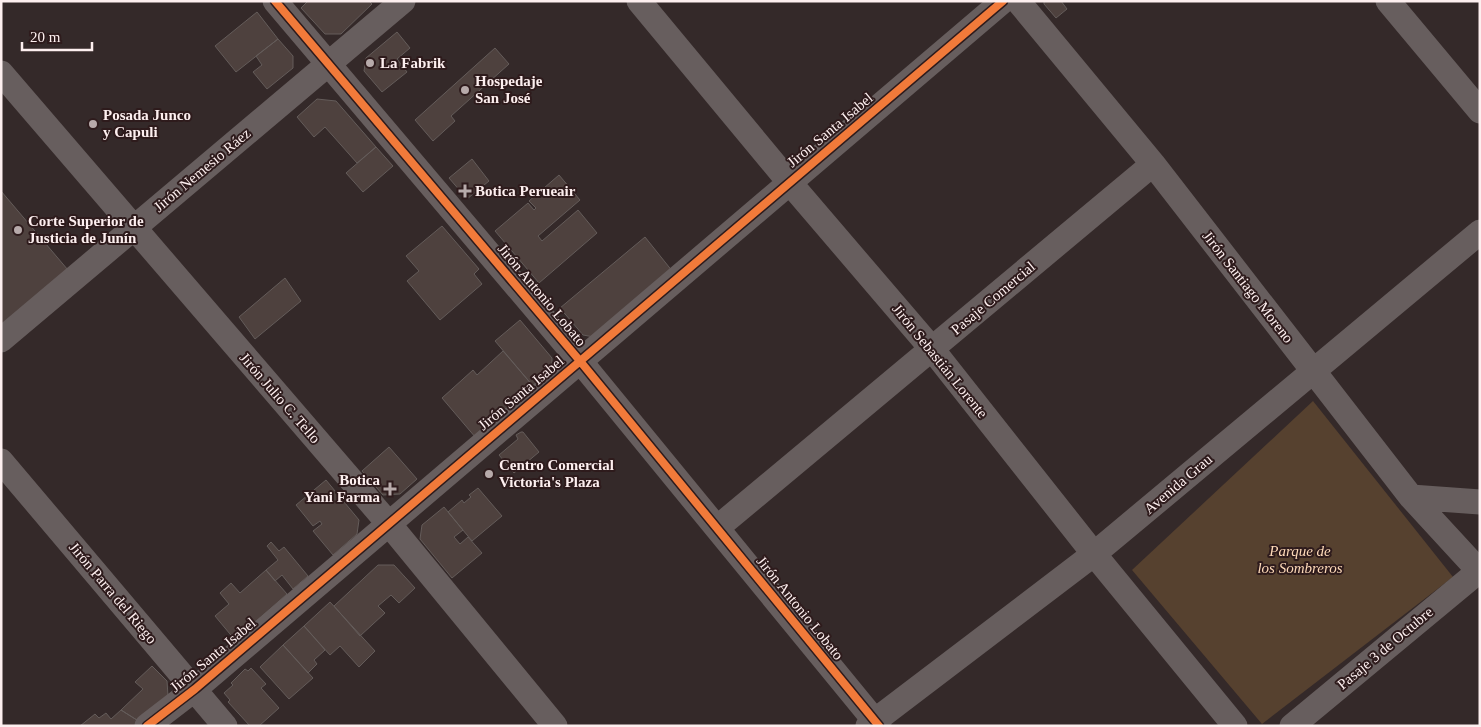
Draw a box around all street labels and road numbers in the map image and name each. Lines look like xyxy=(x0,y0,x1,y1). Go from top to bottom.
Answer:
street label: Jirón Santa Isabel xyxy=(784,90,876,170)
street label: Jirón Nemesio Ráez xyxy=(151,125,254,215)
street label: Jirón Santiago Moreno xyxy=(1199,228,1297,346)
street label: Jirón Antonio Lobato xyxy=(495,241,589,349)
street label: Pasaje Comercial xyxy=(948,258,1038,338)
street label: Jirón Sebastián Lorente xyxy=(889,301,991,421)
street label: Jirón Julio C. Tello xyxy=(236,350,324,446)
street label: Jirón Santa Isabel xyxy=(475,353,567,433)
street label: Avenida Grau xyxy=(1141,451,1215,517)
street label: Jirón Parra del Riego xyxy=(66,539,160,647)
street label: Jirón Antonio Lobato xyxy=(753,553,847,663)
street label: Pasaje 3 de Octubre xyxy=(1334,603,1436,693)
street label: Jirón Santa Isabel xyxy=(167,615,259,695)

